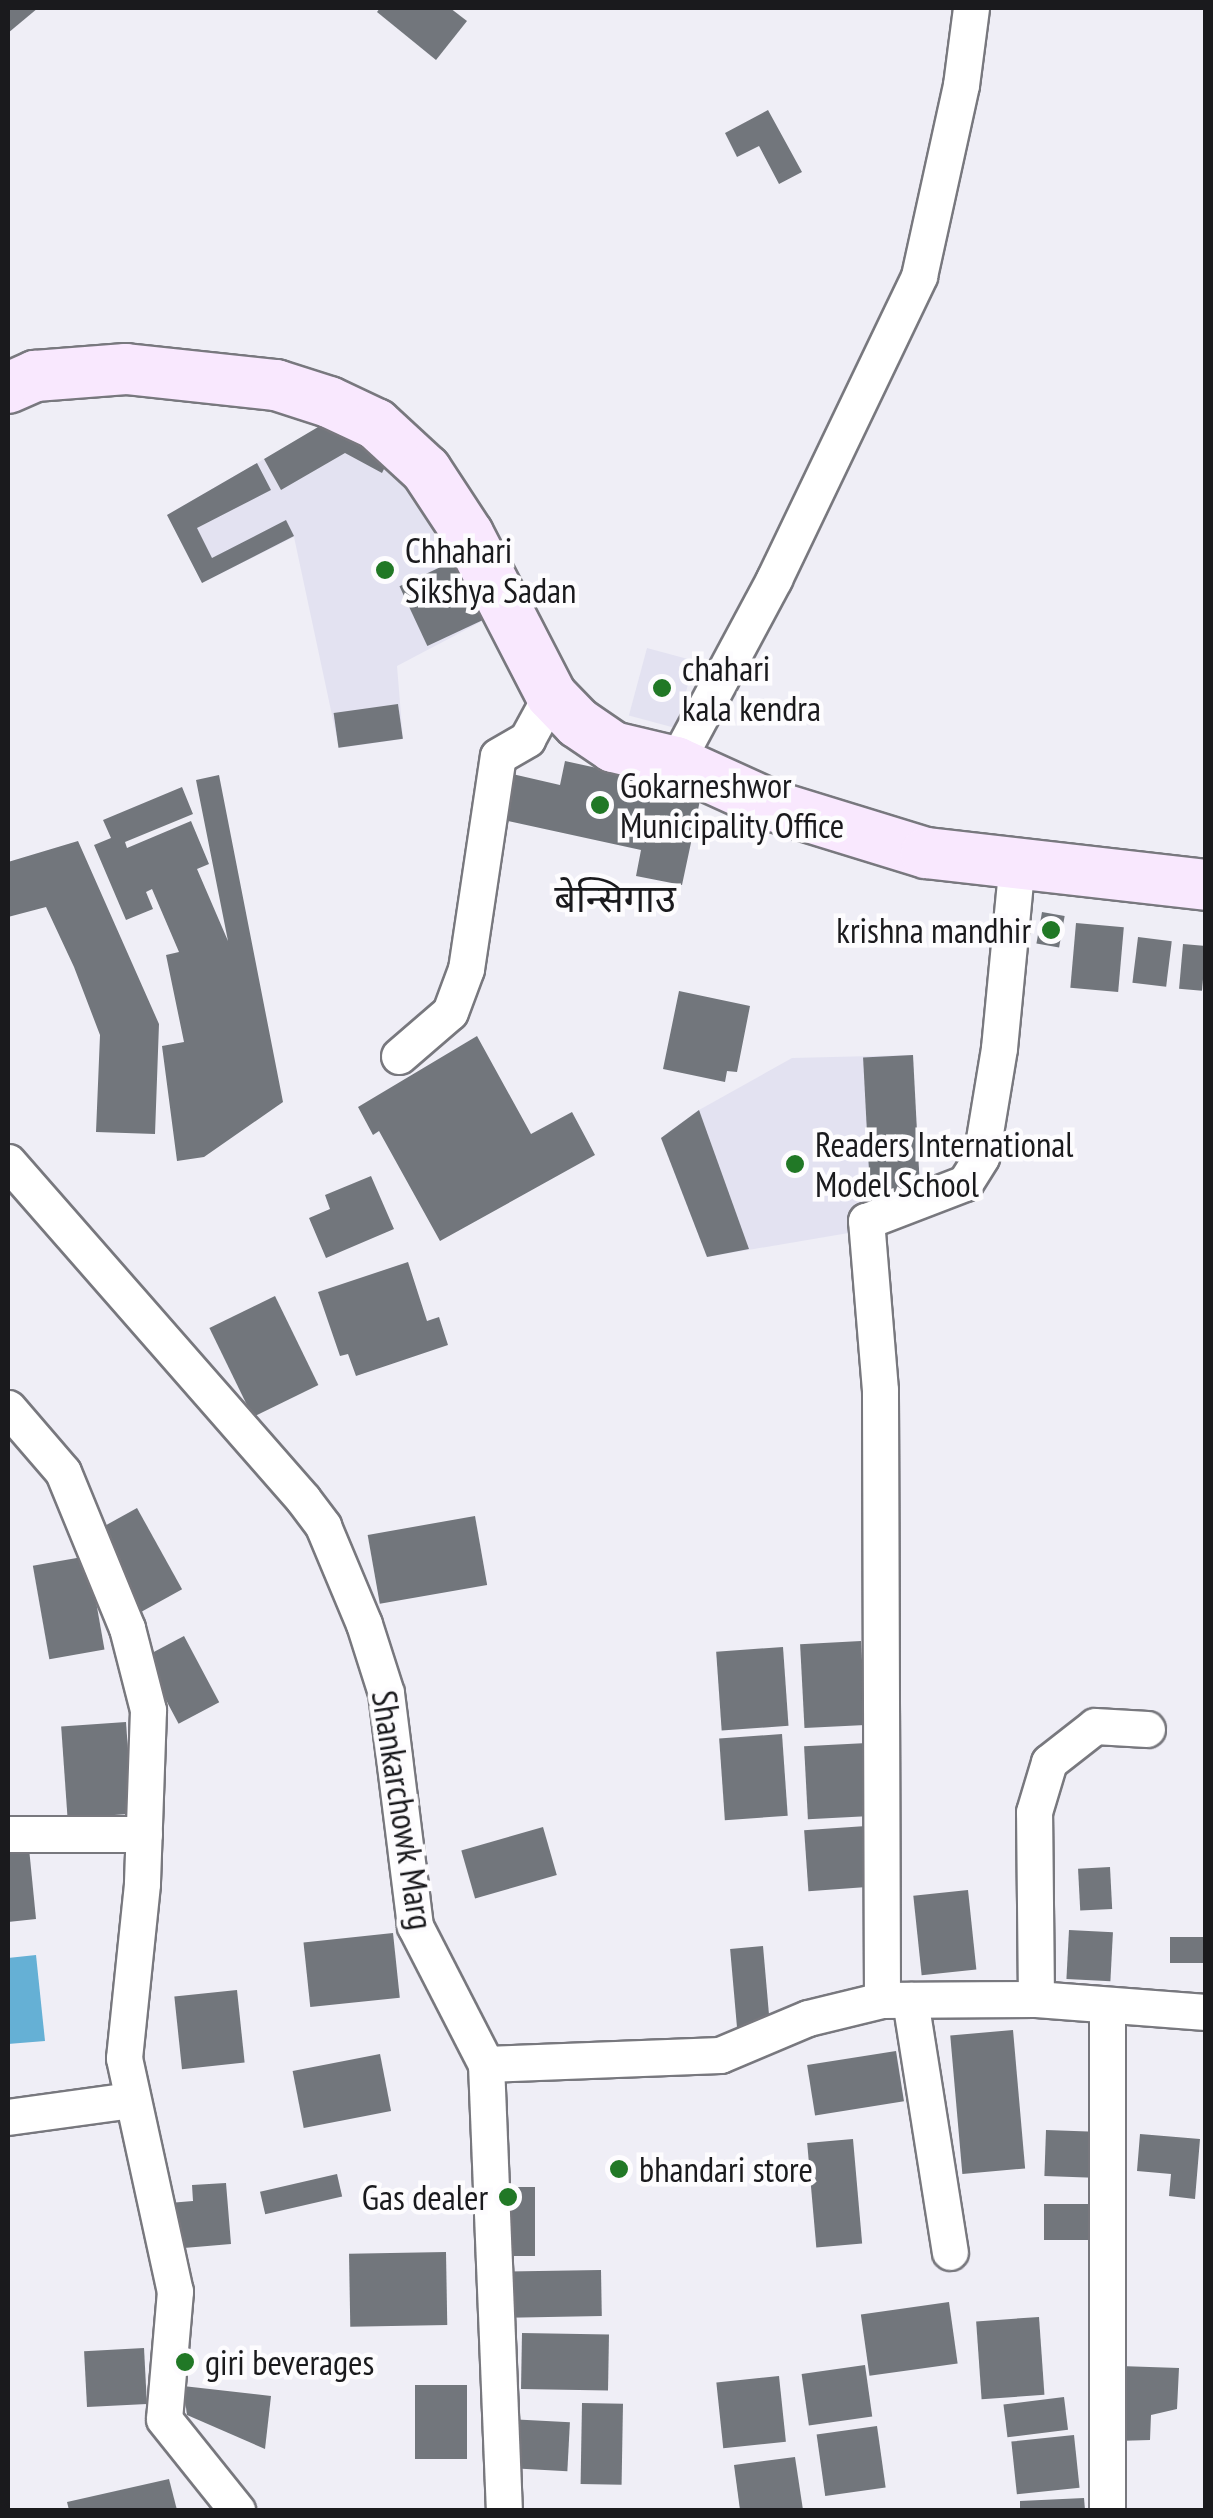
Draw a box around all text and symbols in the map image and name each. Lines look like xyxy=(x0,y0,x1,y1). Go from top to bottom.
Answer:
place label: Chhahari Sikshya Sadan xyxy=(405,529,576,611)
marker: Chhahari Sikshya Sadan xyxy=(374,559,396,581)
place label: chahari kala kendra xyxy=(682,647,821,729)
marker: chahari kala kendra xyxy=(651,677,673,699)
place label: Gokarneshwor Municipality Office xyxy=(620,764,845,846)
marker: Gokarneshwor Municipality Office xyxy=(589,794,611,816)
district label: बेन्सिगाउ xyxy=(554,875,676,921)
place label: krishna mandhir xyxy=(836,909,1031,951)
marker: krishna mandhir xyxy=(1040,919,1062,941)
place label: Readers International Model School xyxy=(815,1123,1073,1205)
marker: Readers International Model School xyxy=(784,1153,806,1175)
street label: Shankarchowk Marg xyxy=(363,1687,443,1933)
place label: bhandari store xyxy=(639,2148,813,2190)
marker: bhandari store xyxy=(608,2158,630,2180)
place label: Gas dealer xyxy=(362,2176,488,2218)
marker: Gas dealer xyxy=(497,2186,519,2208)
place label: giri beverages xyxy=(205,2341,374,2383)
marker: giri beverages xyxy=(174,2351,196,2373)

